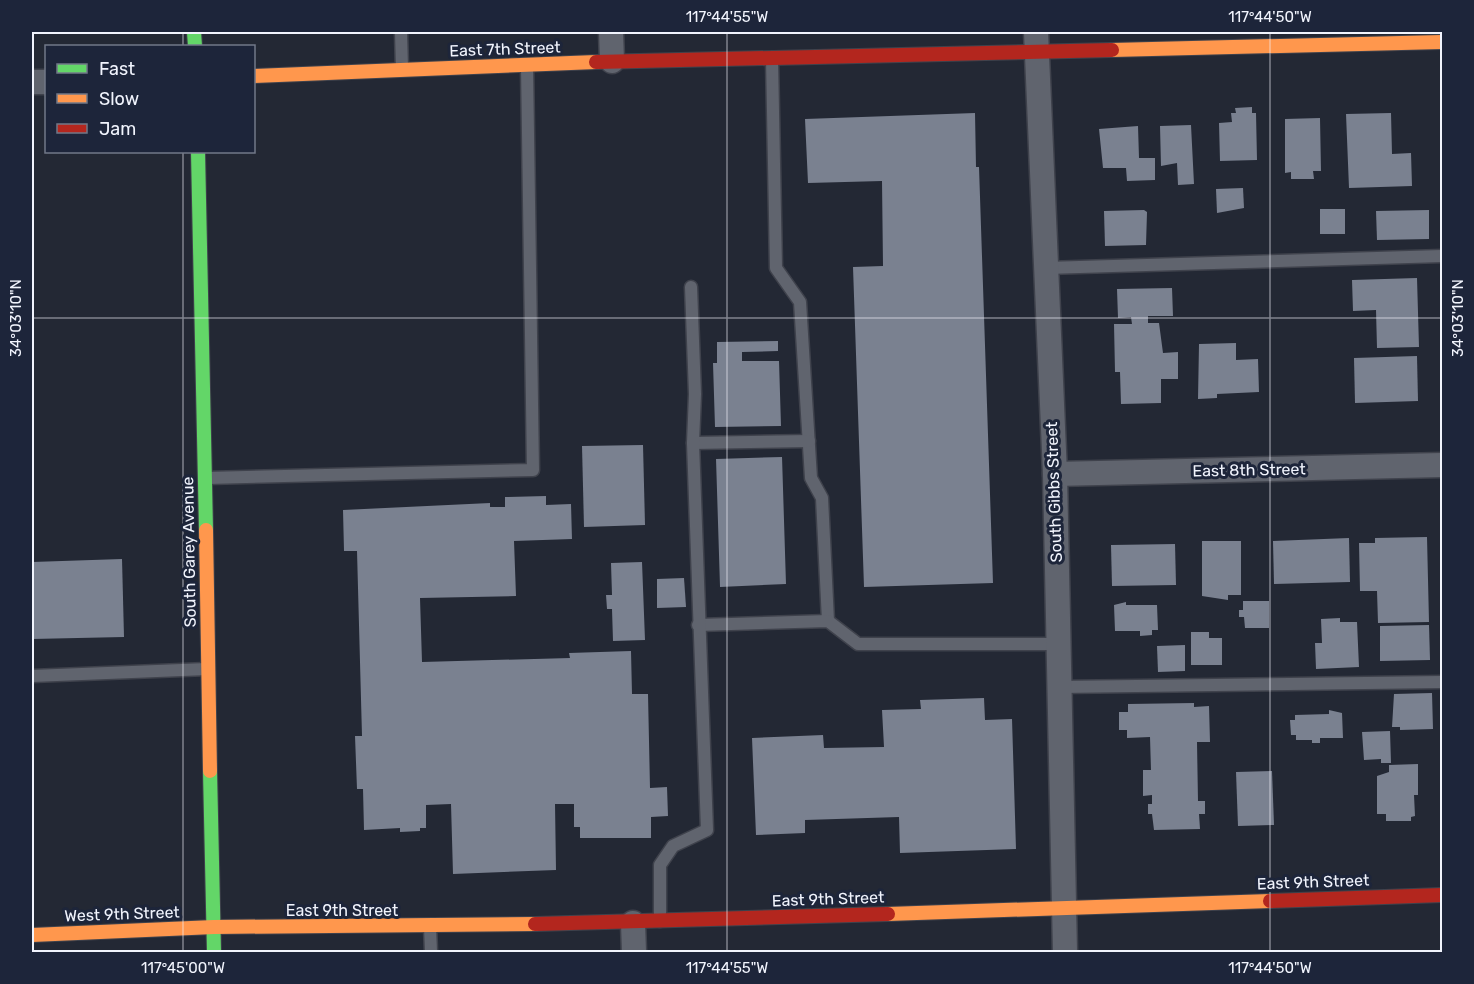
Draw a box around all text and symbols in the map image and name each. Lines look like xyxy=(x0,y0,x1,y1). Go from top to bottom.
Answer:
text: 117°44'55"W xyxy=(686,8,768,26)
text: 117°44'50"W xyxy=(1228,8,1312,26)
street label: East 7th Street xyxy=(449,38,561,60)
legend xyxy=(45,45,255,153)
text: Fast xyxy=(99,58,135,80)
text: Slow xyxy=(99,88,139,110)
text: Jam xyxy=(99,118,136,140)
text: 34°03'10"N xyxy=(7,279,25,357)
text: 34°03'10"N xyxy=(1449,279,1467,357)
street label: South Gibbs Street xyxy=(1042,421,1066,563)
street label: East 8th Street xyxy=(1192,460,1306,480)
street label: South Garey Avenue xyxy=(178,476,200,628)
street label: East 9th Street xyxy=(1256,871,1370,893)
street label: East 9th Street xyxy=(771,888,885,910)
street label: East 9th Street xyxy=(286,901,398,920)
street label: West 9th Street xyxy=(64,902,180,926)
text: 117°45'00"W xyxy=(141,959,225,977)
text: 117°44'55"W xyxy=(686,959,768,977)
text: 117°44'50"W xyxy=(1228,959,1312,977)

